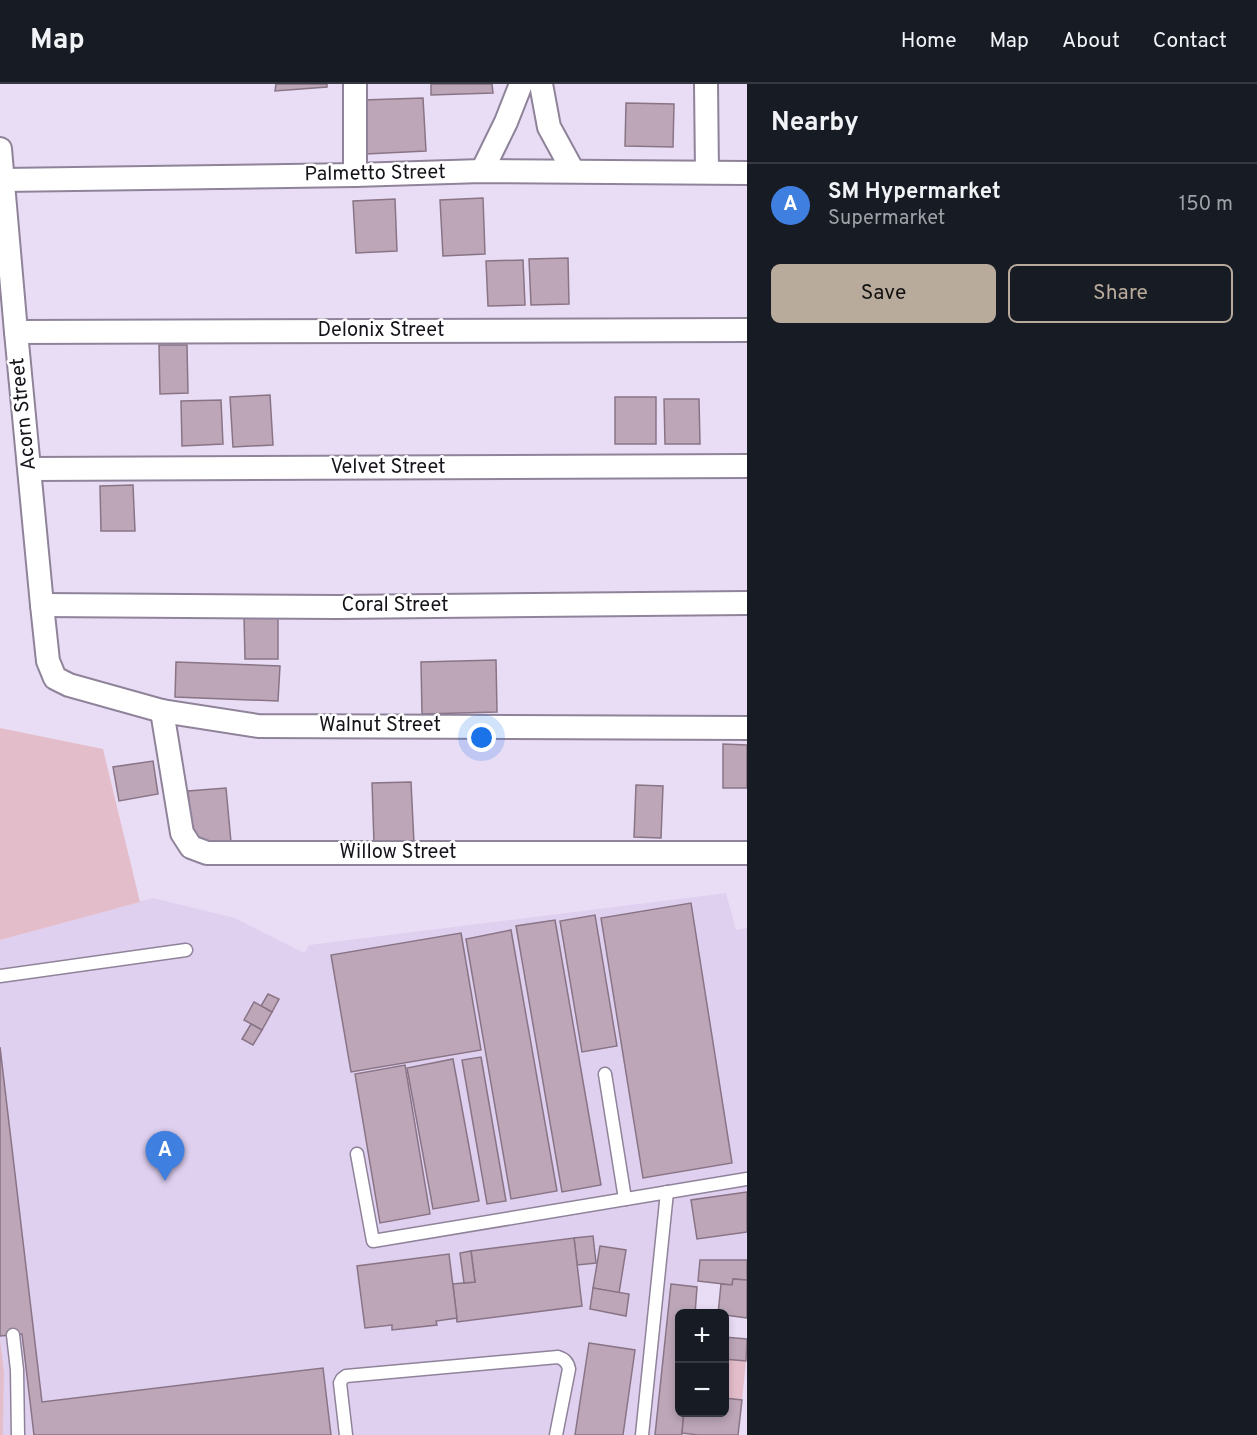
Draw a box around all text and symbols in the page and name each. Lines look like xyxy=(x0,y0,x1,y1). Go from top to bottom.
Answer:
text: Map xyxy=(30,23,85,59)
text: Home xyxy=(901,28,957,55)
text: Map xyxy=(990,28,1029,55)
text: About xyxy=(1062,28,1120,55)
text: Contact xyxy=(1153,28,1227,55)
text: Nearby xyxy=(771,107,859,140)
street label: Palmetto Street xyxy=(304,160,446,188)
text: SM Hypermarket xyxy=(828,179,1001,206)
text: A xyxy=(783,192,798,218)
text: 150 m xyxy=(1179,192,1233,218)
text: Supermarket xyxy=(828,206,945,232)
button: Save xyxy=(771,264,996,323)
button: Share xyxy=(1008,264,1233,323)
street label: Delonix Street xyxy=(318,318,444,344)
street label: Acorn Street xyxy=(5,356,43,472)
street label: Velvet Street xyxy=(330,455,446,481)
street label: Coral Street xyxy=(342,593,449,619)
street label: Walnut Street xyxy=(319,713,441,739)
your location xyxy=(467,723,496,752)
street label: Willow Street xyxy=(339,840,457,866)
pin: A xyxy=(146,1132,184,1181)
map controls xyxy=(675,1309,729,1417)
button: + xyxy=(675,1309,729,1363)
button: − xyxy=(675,1363,729,1417)

